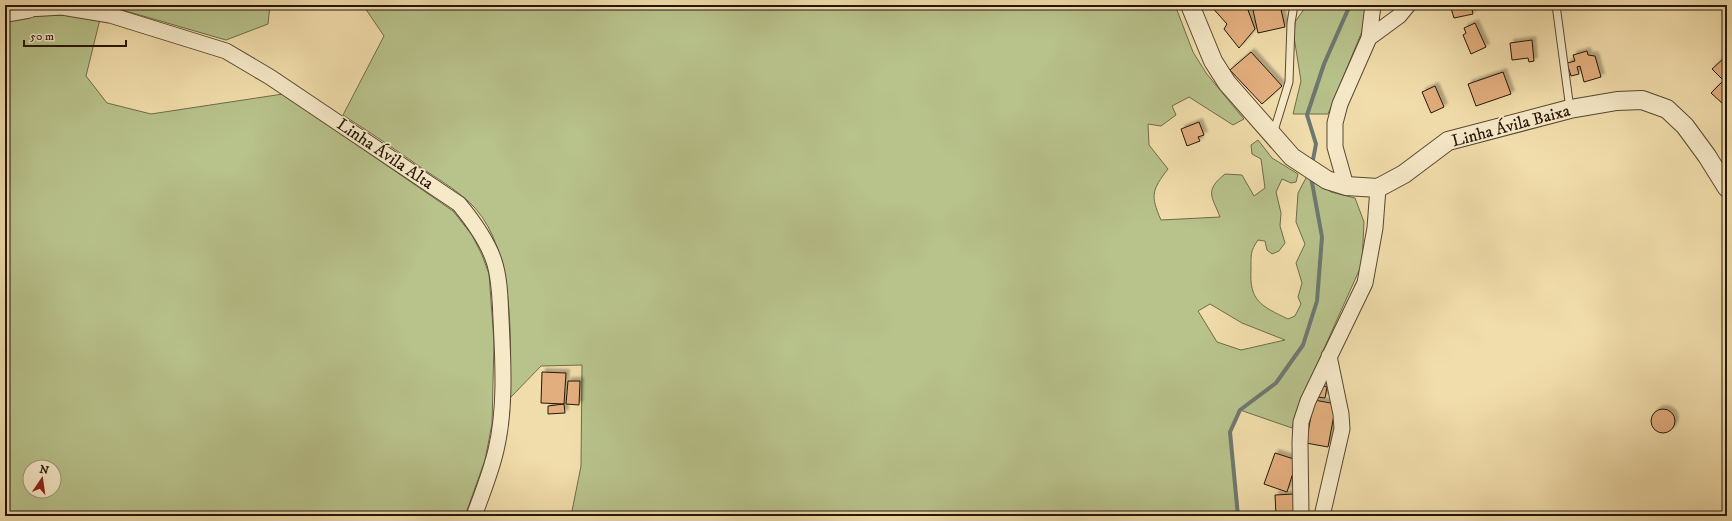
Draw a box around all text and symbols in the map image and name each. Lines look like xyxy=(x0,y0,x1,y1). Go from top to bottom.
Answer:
scale bar xyxy=(24,22,126,48)
text: 50 m xyxy=(30,29,54,44)
street label: Linha Ávila Baixa xyxy=(1449,98,1573,152)
street label: Linha Ávila Alta xyxy=(332,113,439,195)
north arrow xyxy=(22,459,62,499)
text: N xyxy=(38,462,50,478)

